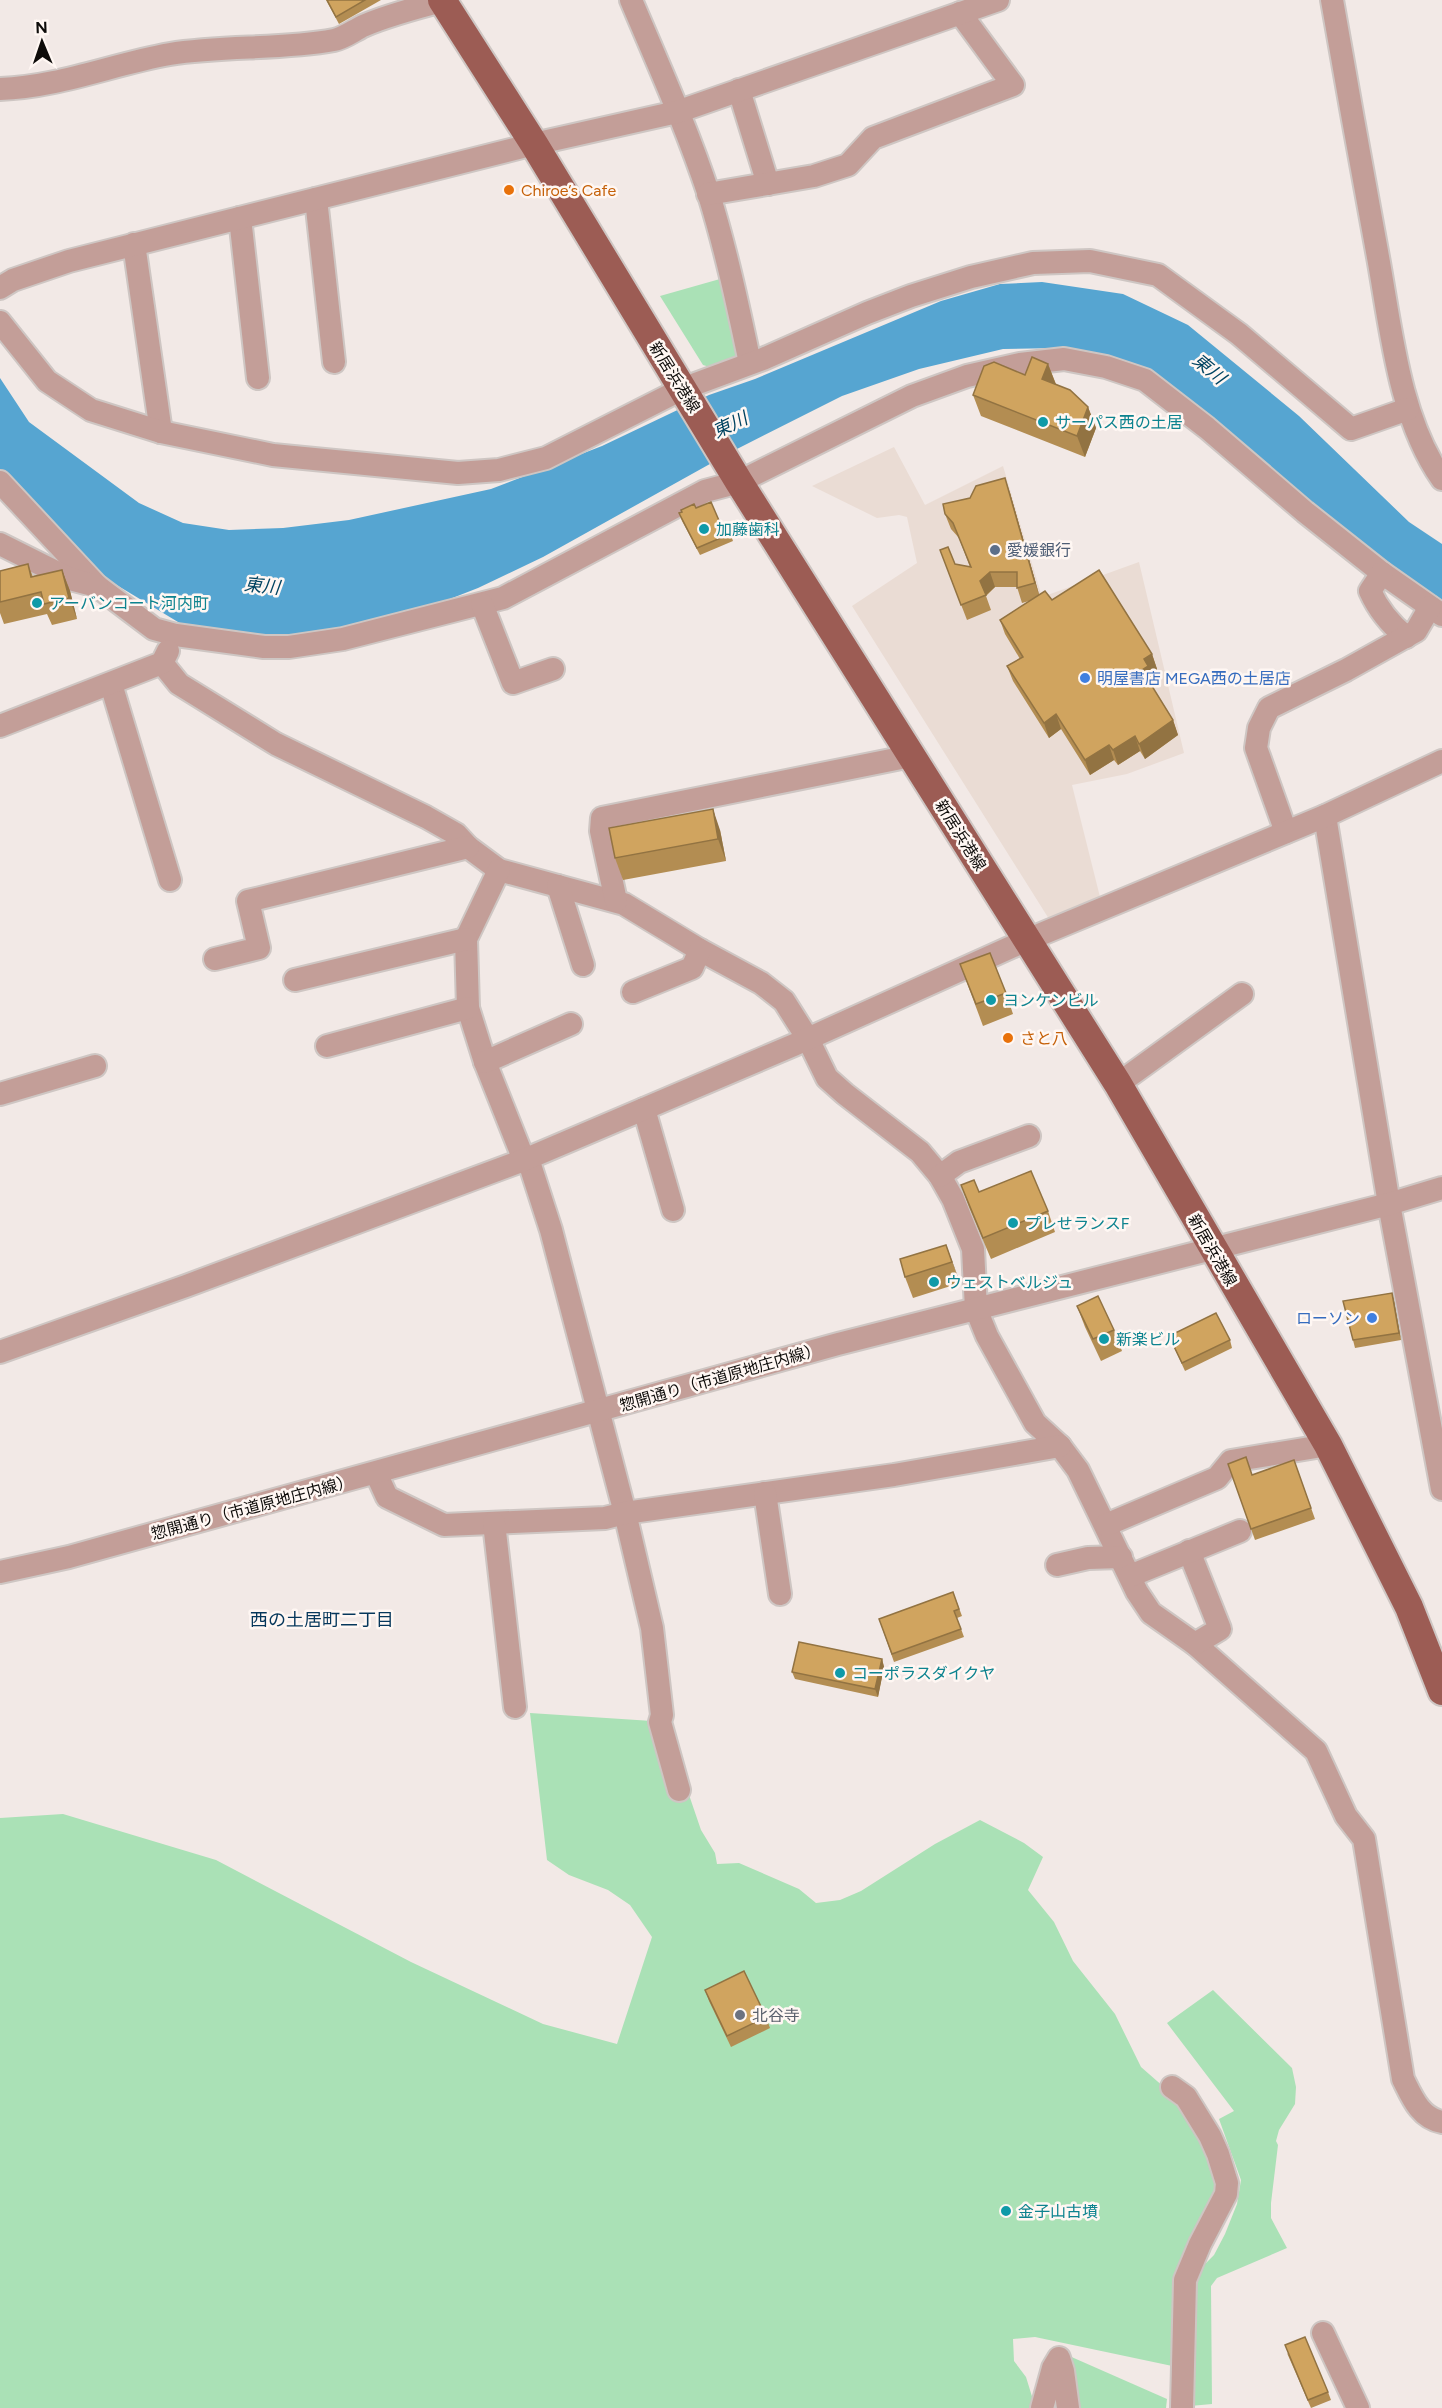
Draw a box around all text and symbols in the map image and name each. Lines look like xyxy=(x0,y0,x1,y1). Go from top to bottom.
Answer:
north arrow xyxy=(12,12,72,72)
text: N xyxy=(35,18,48,37)
place label: Chiroe’s Cafe xyxy=(521,181,616,200)
marker: Chiroe’s Cafe xyxy=(502,183,516,197)
street label: 新居浜港線 xyxy=(645,338,704,416)
water label: 東川 xyxy=(1188,349,1231,390)
water label: 東川 xyxy=(709,406,753,443)
place label: サーパス西の土居 xyxy=(1055,413,1183,432)
marker: サーパス西の土居 xyxy=(1036,415,1050,429)
place label: 加藤歯科 xyxy=(716,520,780,539)
marker: 加藤歯科 xyxy=(697,522,711,536)
place label: 愛媛銀行 xyxy=(1007,541,1071,560)
marker: 愛媛銀行 xyxy=(988,543,1002,557)
water label: 東川 xyxy=(243,573,283,599)
place label: アーバンコート河内町 xyxy=(49,594,209,613)
marker: アーバンコート河内町 xyxy=(30,596,44,610)
place label: 明屋書店 MEGA西の土居店 xyxy=(1097,669,1291,688)
marker: 明屋書店 MEGA西の土居店 xyxy=(1078,671,1092,685)
street label: 新居浜港線 xyxy=(931,796,990,874)
place label: ヨンケンビル xyxy=(1003,991,1099,1010)
marker: ヨンケンビル xyxy=(984,993,998,1007)
place label: さと八 xyxy=(1020,1029,1068,1048)
marker: さと八 xyxy=(1001,1031,1015,1045)
street label: 新居浜港線 xyxy=(1184,1211,1241,1290)
place label: プレせランスF xyxy=(1025,1214,1130,1233)
marker: プレせランスF xyxy=(1006,1216,1020,1230)
place label: ウェストベルジュ xyxy=(946,1273,1073,1292)
marker: ウェストベルジュ xyxy=(927,1275,941,1289)
place label: ローソン xyxy=(1296,1309,1360,1328)
marker: ローソン xyxy=(1365,1311,1379,1325)
place label: 新楽ビル xyxy=(1116,1330,1180,1349)
marker: 新楽ビル xyxy=(1097,1332,1111,1346)
street label: 惣開通り（市道原地庄内線） xyxy=(618,1340,823,1415)
street label: 惣開通り（市道原地庄内線） xyxy=(149,1471,355,1544)
district label: 西の土居町二丁目 xyxy=(250,1609,394,1631)
place label: コーポラスダイクヤ xyxy=(852,1664,995,1683)
marker: コーポラスダイクヤ xyxy=(833,1666,847,1680)
place label: 北谷寺 xyxy=(752,2006,800,2025)
marker: 北谷寺 xyxy=(733,2008,747,2022)
place label: 金子山古墳 xyxy=(1018,2202,1098,2221)
marker: 金子山古墳 xyxy=(999,2204,1013,2218)

